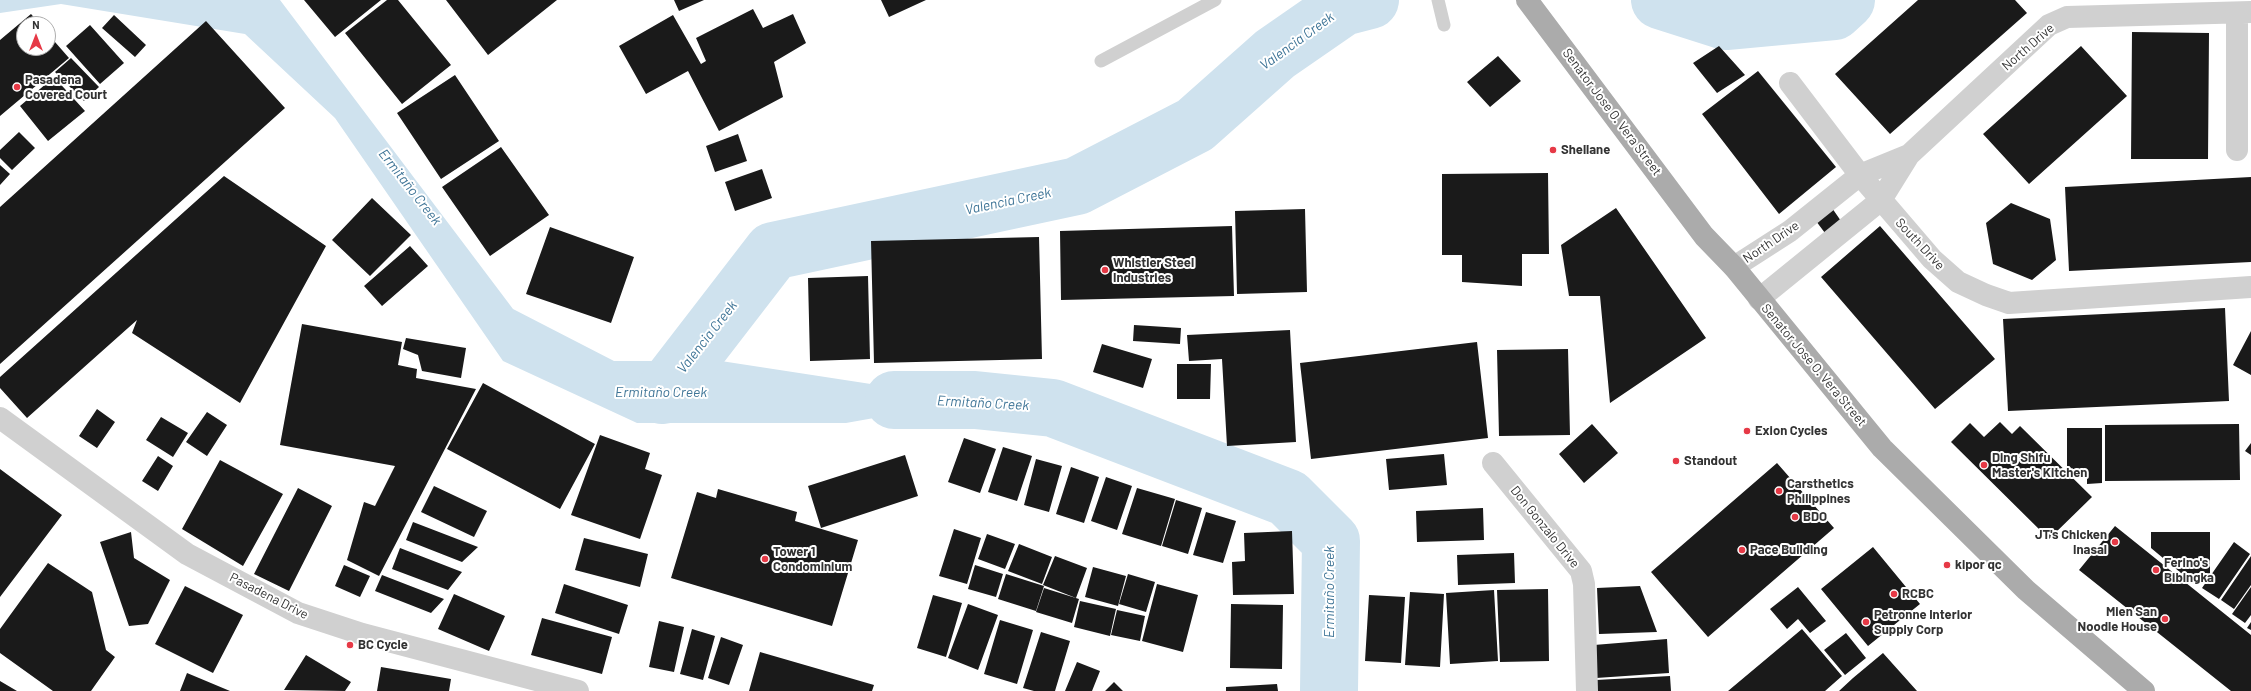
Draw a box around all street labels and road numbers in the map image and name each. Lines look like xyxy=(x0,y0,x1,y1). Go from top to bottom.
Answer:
street label: North Drive xyxy=(1999,20,2057,74)
street label: Senator Jose O. Vera Street xyxy=(1559,45,1665,179)
street label: South Drive xyxy=(1892,215,1948,273)
street label: North Drive xyxy=(1740,218,1802,266)
street label: Senator Jose O. Vera Street xyxy=(1758,301,1870,429)
street label: Don Gonzalo Drive xyxy=(1507,483,1583,571)
street label: Pasadena Drive xyxy=(227,569,311,623)

